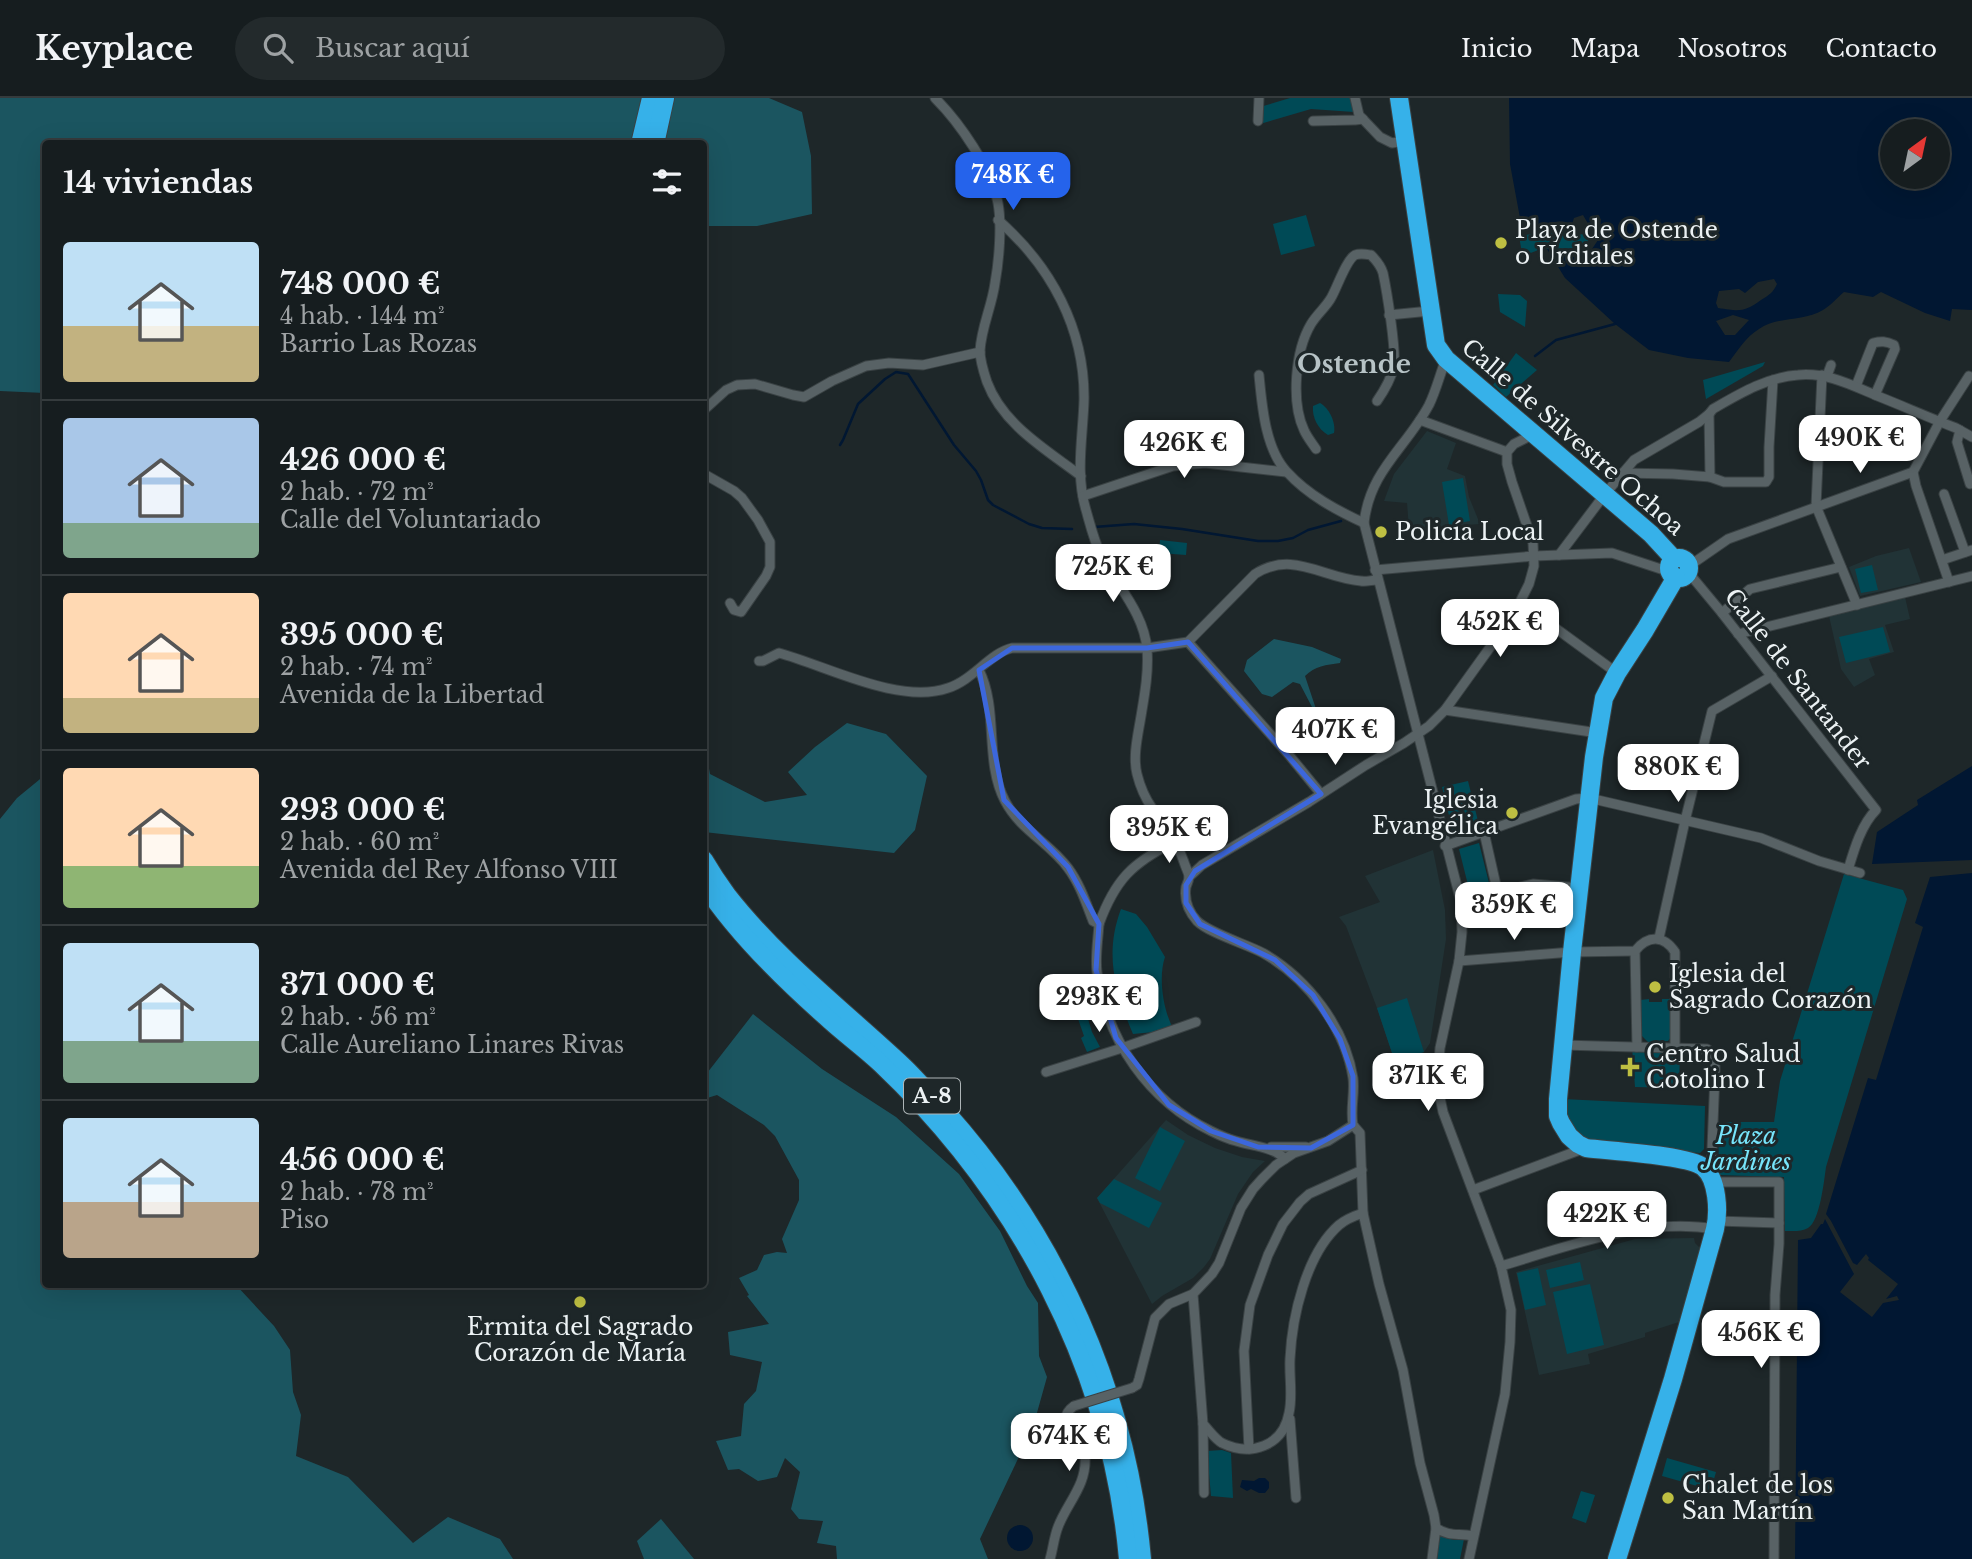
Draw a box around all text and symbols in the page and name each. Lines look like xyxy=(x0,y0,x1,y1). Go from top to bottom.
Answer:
search box xyxy=(235,17,725,80)
text: Keyplace xyxy=(35,28,193,69)
icon: search xyxy=(259,29,297,67)
text: Buscar aquí xyxy=(315,32,469,64)
text: Inicio xyxy=(1461,34,1532,63)
text: Mapa xyxy=(1570,34,1639,63)
text: Nosotros xyxy=(1677,34,1788,63)
text: Contacto xyxy=(1826,34,1937,63)
north arrow xyxy=(1880,119,1950,189)
map controls xyxy=(1880,119,1950,189)
pin: 748K € xyxy=(956,152,1070,212)
text: 748K € xyxy=(971,161,1055,189)
icon: filters xyxy=(648,163,686,201)
text: 14 viviendas xyxy=(63,164,253,201)
place label: Playa de Ostende o Urdiales xyxy=(1515,216,1718,270)
marker: Playa de Ostende o Urdiales xyxy=(1493,235,1509,251)
text: 748 000 € xyxy=(280,265,441,302)
icon: home xyxy=(119,270,203,354)
text: 4 hab. · 144 m² xyxy=(280,302,445,330)
text: Barrio Las Rozas xyxy=(280,330,477,358)
street label: Calle de Silvestre Ochoa xyxy=(1456,333,1690,541)
district label: Ostende xyxy=(1297,348,1411,380)
pin: 490K € xyxy=(1803,416,1917,475)
pin: 426K € xyxy=(1127,420,1241,480)
text: 490K € xyxy=(1815,424,1905,452)
text: 426K € xyxy=(1140,429,1228,457)
text: 426 000 € xyxy=(280,441,446,478)
icon: home xyxy=(119,446,203,530)
text: 2 hab. · 72 m² xyxy=(280,478,434,506)
text: Calle del Voluntariado xyxy=(280,506,541,534)
place label: Policía Local xyxy=(1395,518,1544,546)
marker: Policía Local xyxy=(1373,524,1389,540)
pin: 725K € xyxy=(1056,545,1170,604)
text: 725K € xyxy=(1072,553,1154,581)
street label: Calle de Santander xyxy=(1719,583,1877,775)
pin: 452K € xyxy=(1443,600,1557,659)
text: 452K € xyxy=(1457,608,1543,636)
text: 395 000 € xyxy=(280,616,444,653)
icon: home xyxy=(119,621,203,705)
text: 2 hab. · 74 m² xyxy=(280,653,433,681)
text: Avenida de la Libertad xyxy=(280,681,544,709)
pin: 407K € xyxy=(1278,708,1392,767)
text: 407K € xyxy=(1292,716,1378,744)
pin: 880K € xyxy=(1621,744,1735,804)
text: 880K € xyxy=(1634,753,1722,781)
place label: Iglesia Evangélica xyxy=(1372,786,1498,840)
text: 293 000 € xyxy=(280,791,446,828)
icon: home xyxy=(119,796,203,880)
marker: Iglesia Evangélica xyxy=(1504,805,1520,821)
pin: 395K € xyxy=(1112,806,1226,865)
text: 395K € xyxy=(1126,814,1212,842)
text: 2 hab. · 60 m² xyxy=(280,828,439,856)
text: Avenida del Rey Alfonso VIII xyxy=(280,856,618,884)
pin: 359K € xyxy=(1457,882,1571,942)
text: 359K € xyxy=(1471,891,1557,919)
place label: Iglesia del Sagrado Corazón xyxy=(1669,960,1872,1014)
text: 371 000 € xyxy=(280,966,435,1003)
icon: home xyxy=(119,971,203,1055)
pin: 293K € xyxy=(1042,974,1156,1034)
marker: Iglesia del Sagrado Corazón xyxy=(1647,979,1663,995)
text: 293K € xyxy=(1055,983,1143,1011)
text: 2 hab. · 56 m² xyxy=(280,1003,436,1031)
text: Calle Aureliano Linares Rivas xyxy=(280,1031,624,1059)
place label: Centro Salud Cotolino I xyxy=(1646,1040,1801,1094)
pin: 371K € xyxy=(1371,1054,1485,1113)
marker: Centro Salud Cotolino I xyxy=(1620,1057,1640,1077)
text: 371K € xyxy=(1388,1062,1468,1090)
road number: A-8 xyxy=(904,1079,960,1114)
park label: Plaza Jardines xyxy=(1700,1122,1791,1176)
text: 456 000 € xyxy=(280,1141,445,1178)
icon: home xyxy=(119,1146,203,1230)
text: 2 hab. · 78 m² xyxy=(280,1178,434,1206)
pin: 422K € xyxy=(1550,1192,1664,1251)
text: 422K € xyxy=(1563,1200,1651,1228)
text: Piso xyxy=(280,1206,329,1234)
marker: Ermita del Sagrado Corazón de María xyxy=(572,1294,588,1310)
pin: 456K € xyxy=(1704,1310,1818,1370)
place label: Ermita del Sagrado Corazón de María xyxy=(467,1313,693,1367)
text: 456K € xyxy=(1718,1319,1804,1347)
pin: 674K € xyxy=(1012,1414,1126,1473)
text: 674K € xyxy=(1027,1422,1111,1450)
place label: Chalet de los San Martín xyxy=(1682,1471,1833,1525)
marker: Chalet de los San Martín xyxy=(1660,1490,1676,1506)

